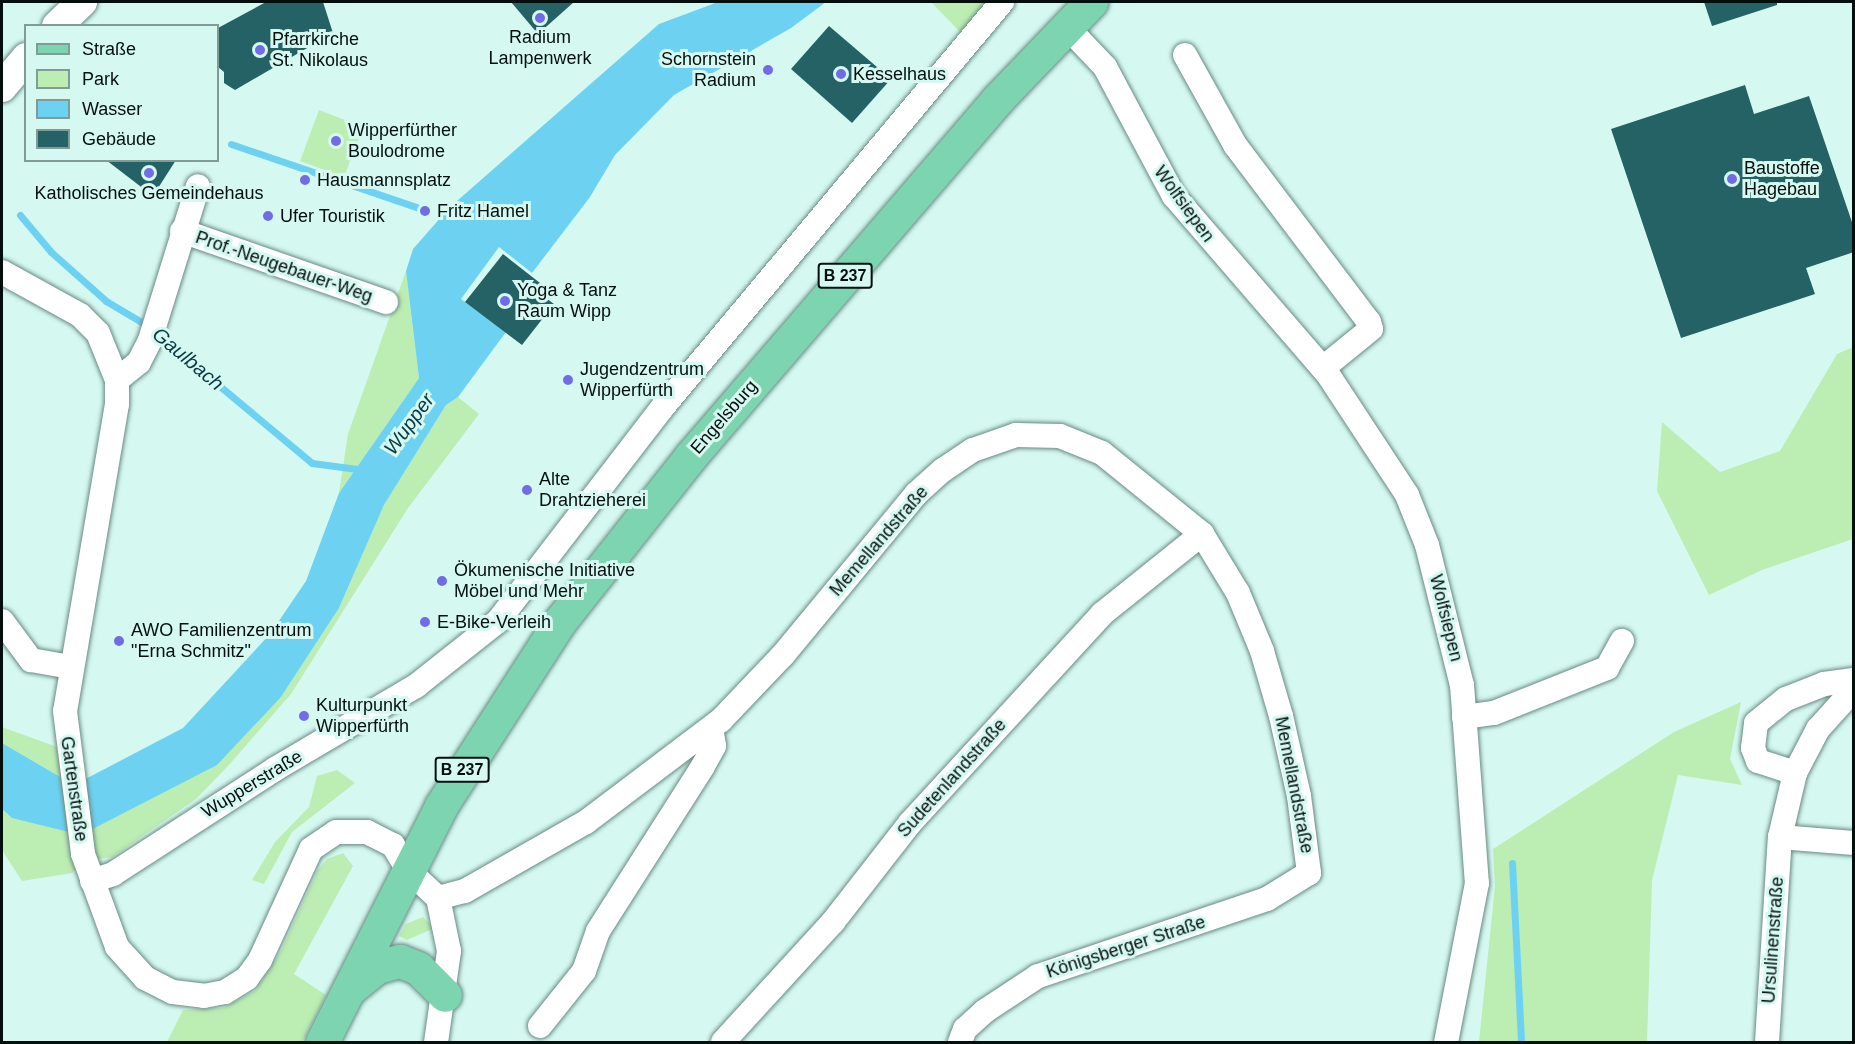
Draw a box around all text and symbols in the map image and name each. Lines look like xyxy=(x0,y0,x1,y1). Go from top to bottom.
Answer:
marker: Radium Lampenwerk xyxy=(533,11,547,25)
legend xyxy=(24,24,219,162)
place label: Radium Lampenwerk xyxy=(488,27,592,70)
place label: Pfarrkirche St. Nikolaus xyxy=(272,29,368,72)
text: Straße xyxy=(82,39,136,59)
marker: Pfarrkirche St. Nikolaus xyxy=(253,43,267,57)
place label: Schornstein Radium xyxy=(661,49,756,92)
marker: Schornstein Radium xyxy=(761,63,775,77)
place label: Kesselhaus xyxy=(853,63,946,85)
marker: Kesselhaus xyxy=(834,67,848,81)
text: Park xyxy=(82,69,119,89)
text: Wasser xyxy=(82,99,142,119)
place label: Wipperfürther Boulodrome xyxy=(348,120,457,162)
text: Gebäude xyxy=(82,129,156,149)
marker: Wipperfürther Boulodrome xyxy=(329,134,343,148)
place label: Baustoffe Hagebau xyxy=(1744,158,1820,201)
street label: Wolfsiepen xyxy=(1149,162,1219,246)
marker: Katholisches Gemeindehaus xyxy=(142,166,156,180)
place label: Hausmannsplatz xyxy=(317,169,451,191)
marker: Baustoffe Hagebau xyxy=(1725,172,1739,186)
marker: Hausmannsplatz xyxy=(298,173,312,187)
place label: Katholisches Gemeindehaus xyxy=(34,182,264,204)
place label: Fritz Hamel xyxy=(437,200,529,222)
marker: Fritz Hamel xyxy=(418,204,432,218)
place label: Ufer Touristik xyxy=(280,205,385,227)
marker: Ufer Touristik xyxy=(261,209,275,223)
street label: Prof.-Neugebauer-Weg xyxy=(193,227,375,307)
road number: B 237 xyxy=(816,263,874,289)
place label: Yoga & Tanz Raum Wipp xyxy=(517,280,617,322)
marker: Yoga & Tanz Raum Wipp xyxy=(498,294,512,308)
water label: Gaulbach xyxy=(147,322,229,396)
place label: Jugendzentrum Wipperfürth xyxy=(580,359,704,401)
marker: Jugendzentrum Wipperfürth xyxy=(561,373,575,387)
street label: Engelsburg xyxy=(686,376,762,458)
water label: Wupper xyxy=(379,389,439,459)
place label: Alte Drahtzieherei xyxy=(539,469,646,512)
street label: Memellandstraße xyxy=(825,481,933,601)
marker: Alte Drahtzieherei xyxy=(520,483,534,497)
place label: Ökumenische Initiative Möbel und Mehr xyxy=(454,560,635,602)
street label: Wolfsiepen xyxy=(1425,572,1467,664)
marker: Ökumenische Initiative Möbel und Mehr xyxy=(435,574,449,588)
place label: E-Bike-Verleih xyxy=(437,611,551,633)
marker: E-Bike-Verleih xyxy=(418,615,432,629)
place label: AWO Familienzentrum "Erna Schmitz" xyxy=(131,620,311,662)
marker: AWO Familienzentrum "Erna Schmitz" xyxy=(112,634,126,648)
place label: Kulturpunkt Wipperfürth xyxy=(316,695,409,738)
marker: Kulturpunkt Wipperfürth xyxy=(297,709,311,723)
street label: Sudetenlandstraße xyxy=(893,714,1011,842)
street label: Memellandstraße xyxy=(1270,715,1318,855)
street label: Gartenstraße xyxy=(56,735,92,843)
street label: Wupperstraße xyxy=(198,745,306,823)
road number: B 237 xyxy=(434,757,490,783)
street label: Ursulinenstraße xyxy=(1758,876,1788,1004)
street label: Königsberger Straße xyxy=(1044,911,1208,983)

